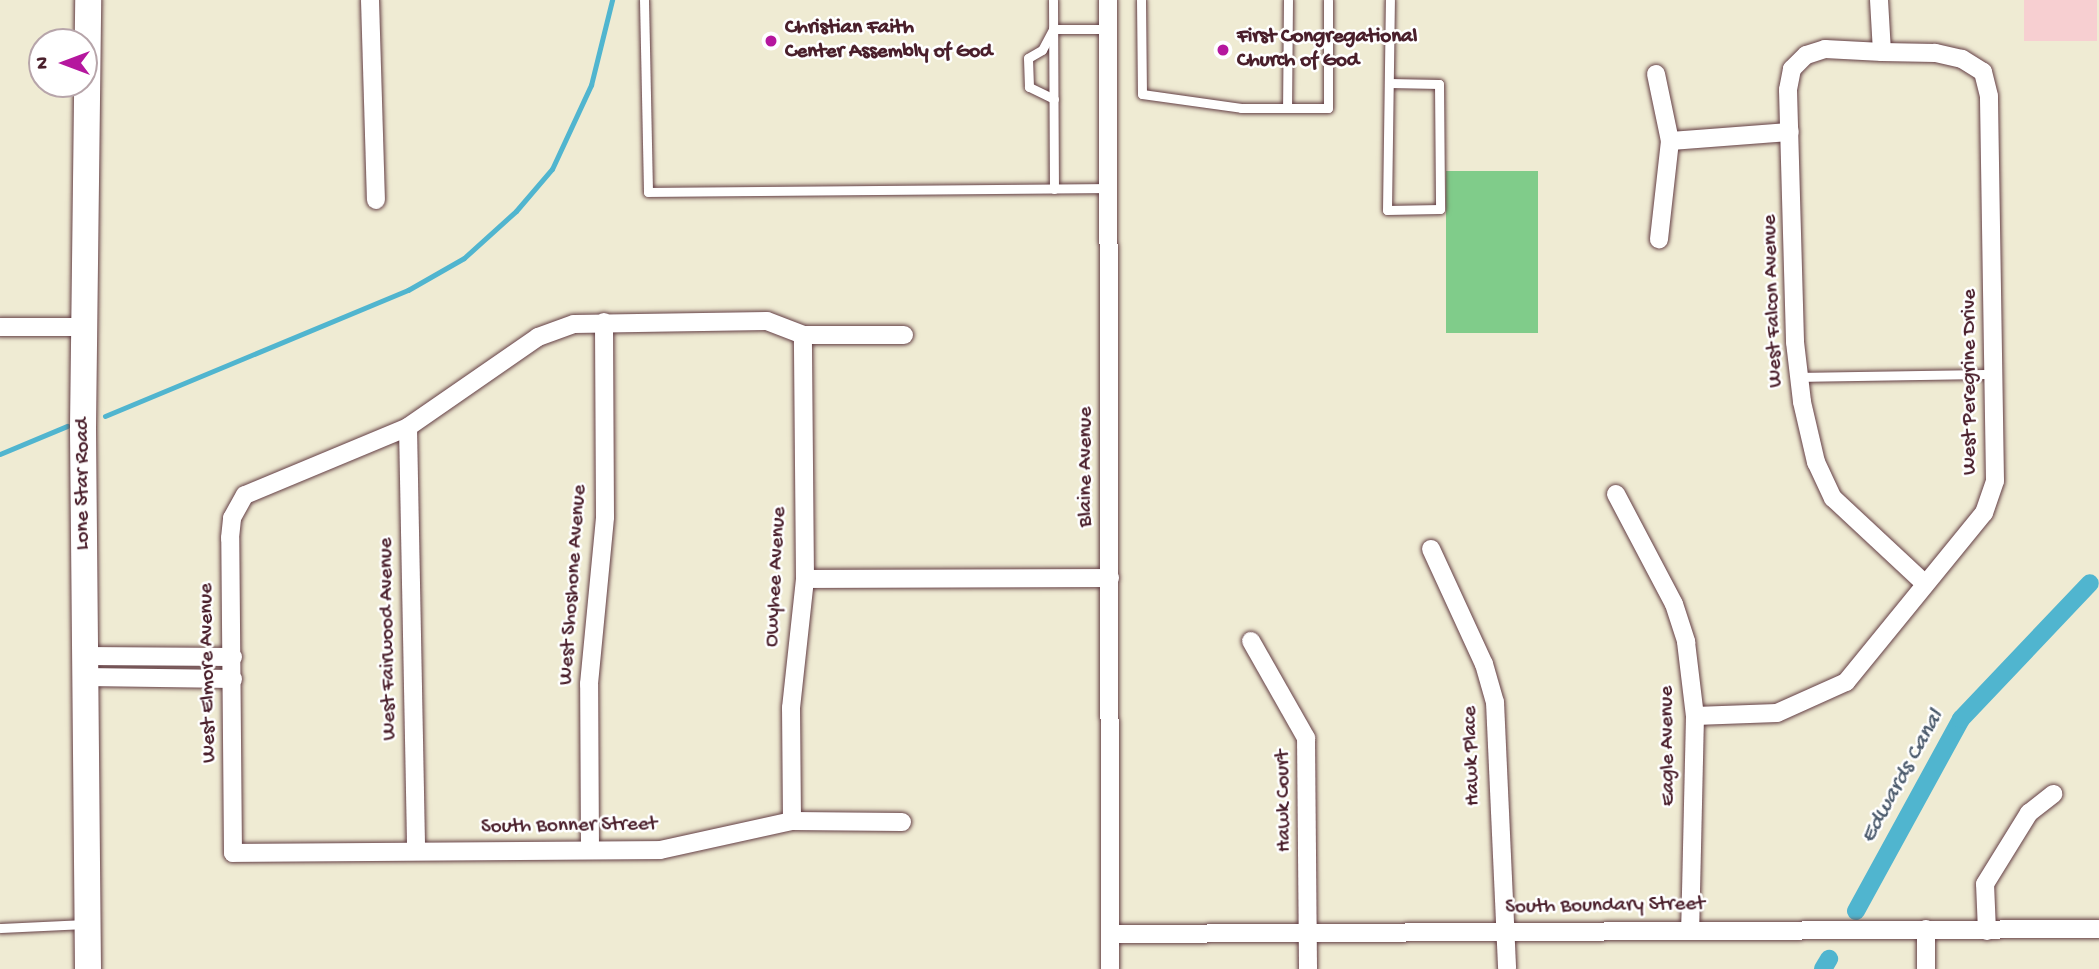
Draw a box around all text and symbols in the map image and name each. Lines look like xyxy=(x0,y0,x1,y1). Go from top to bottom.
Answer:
place label: Christian Faith Center Assembly of God xyxy=(785,16,992,66)
place label: First Congregational Church of God xyxy=(1237,25,1417,75)
north arrow xyxy=(28,28,98,98)
marker: Christian Faith Center Assembly of God xyxy=(763,33,779,49)
marker: First Congregational Church of God xyxy=(1215,42,1231,58)
text: N xyxy=(32,57,55,69)
street label: West Falcon Avenue xyxy=(1758,214,1790,388)
street label: West Peregrine Drive xyxy=(1958,289,1984,475)
street label: Blaine Avenue xyxy=(1074,407,1100,527)
street label: Lone Star Road xyxy=(71,418,97,550)
street label: West Shoshone Avenue xyxy=(554,484,594,686)
street label: Owyhee Avenue xyxy=(761,506,793,648)
street label: West Fairwood Avenue xyxy=(375,537,403,741)
street label: West Elmore Avenue xyxy=(195,583,223,763)
street label: Eagle Avenue xyxy=(1655,686,1683,806)
street label: Hawk Place xyxy=(1459,706,1487,806)
water label: Edwards Canal xyxy=(1855,706,1951,848)
street label: Hawk Court xyxy=(1272,750,1298,852)
street label: South Bonner Street xyxy=(481,813,657,841)
street label: South Boundary Street xyxy=(1505,893,1705,921)

